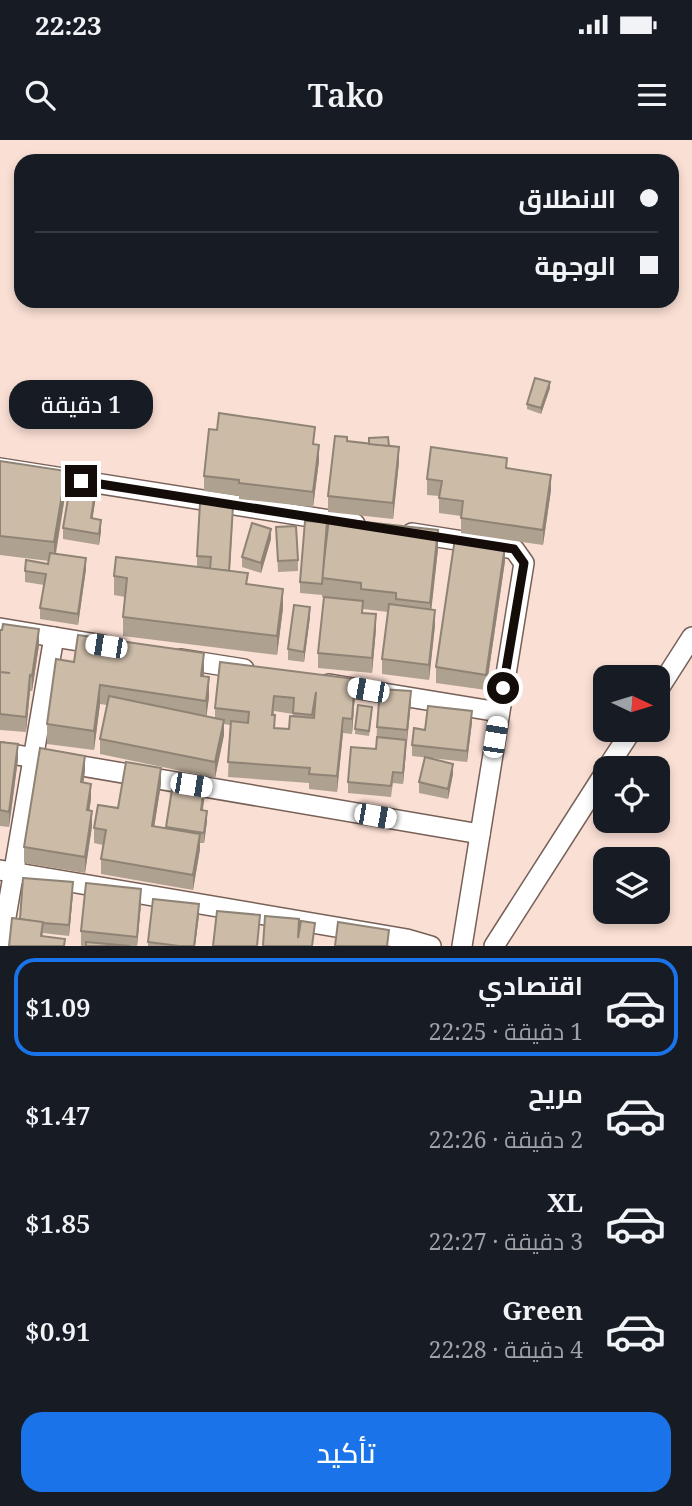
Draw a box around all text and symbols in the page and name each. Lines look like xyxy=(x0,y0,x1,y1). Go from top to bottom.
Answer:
text: 22:23 xyxy=(35,7,102,43)
text: Tako xyxy=(308,73,384,116)
icon: search xyxy=(21,76,59,114)
icon: menu xyxy=(633,76,671,114)
text: الانطلاق xyxy=(518,180,616,216)
text: الوجهة xyxy=(535,247,616,283)
callout: 1 دقيقة xyxy=(9,380,153,428)
text: 1 دقيقة xyxy=(41,388,121,420)
route end xyxy=(65,465,97,497)
car xyxy=(84,632,129,660)
north arrow xyxy=(593,665,670,742)
map controls xyxy=(593,665,670,924)
route start xyxy=(487,672,519,704)
car xyxy=(346,676,391,704)
car xyxy=(482,715,509,759)
button: locate xyxy=(593,756,670,833)
car xyxy=(169,771,214,799)
car xyxy=(353,802,398,830)
button: layers xyxy=(593,847,670,924)
text: اقتصادي xyxy=(478,967,583,1003)
icon: car xyxy=(604,976,667,1039)
text: $1.09 xyxy=(25,989,91,1025)
text: 1 دقيقة · 22:25 xyxy=(429,1015,583,1047)
text: مريح xyxy=(528,1075,583,1111)
icon: car xyxy=(604,1084,667,1147)
text: $1.47 xyxy=(25,1097,91,1133)
text: 2 دقيقة · 22:26 xyxy=(429,1123,583,1155)
text: XL xyxy=(547,1184,583,1220)
icon: car xyxy=(604,1192,667,1255)
text: $1.85 xyxy=(25,1205,91,1241)
text: 3 دقيقة · 22:27 xyxy=(429,1225,583,1257)
text: Green xyxy=(502,1292,583,1328)
icon: car xyxy=(604,1300,667,1363)
text: $0.91 xyxy=(25,1313,91,1349)
text: 4 دقيقة · 22:28 xyxy=(429,1333,583,1365)
button: تأكيد xyxy=(21,1412,671,1492)

